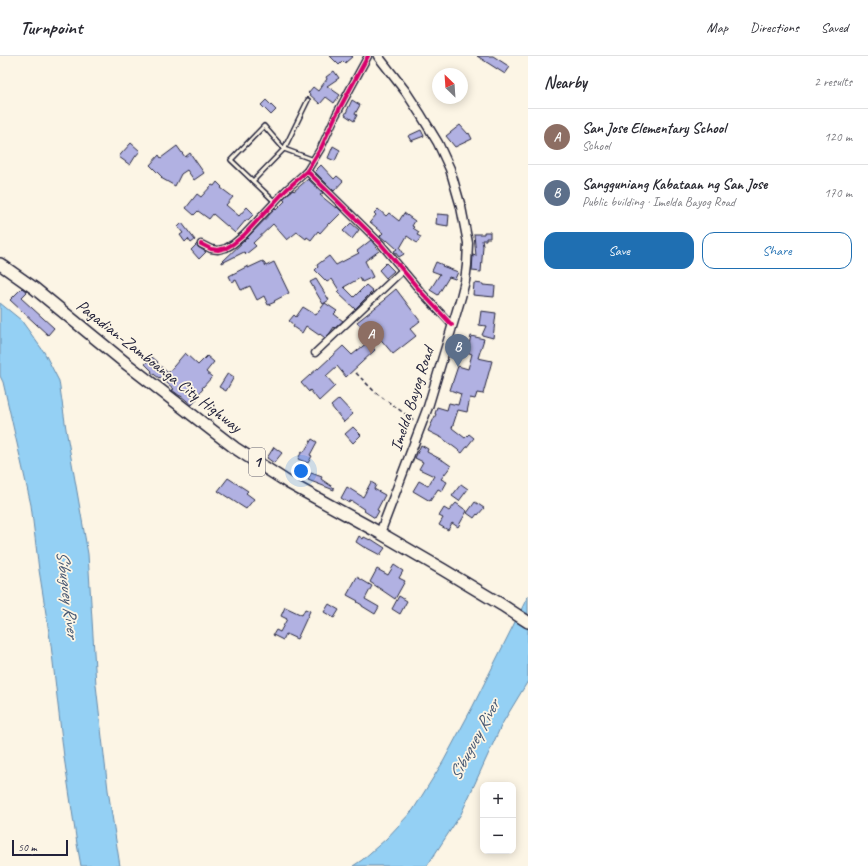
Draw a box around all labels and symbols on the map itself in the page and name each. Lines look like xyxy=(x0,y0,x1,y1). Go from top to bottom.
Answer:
north arrow xyxy=(432,68,468,104)
street label: Pagadian-Zamboanga City Highway xyxy=(72,295,247,438)
pin: A xyxy=(358,321,384,354)
pin: B xyxy=(445,334,471,367)
street label: Imelda Bayog Road xyxy=(385,342,439,454)
road number: 1 xyxy=(249,448,265,476)
your location xyxy=(291,461,311,481)
water label: Sibuguey River xyxy=(52,549,85,641)
water label: Sibuguey River xyxy=(444,694,505,784)
scale bar xyxy=(12,838,68,857)

